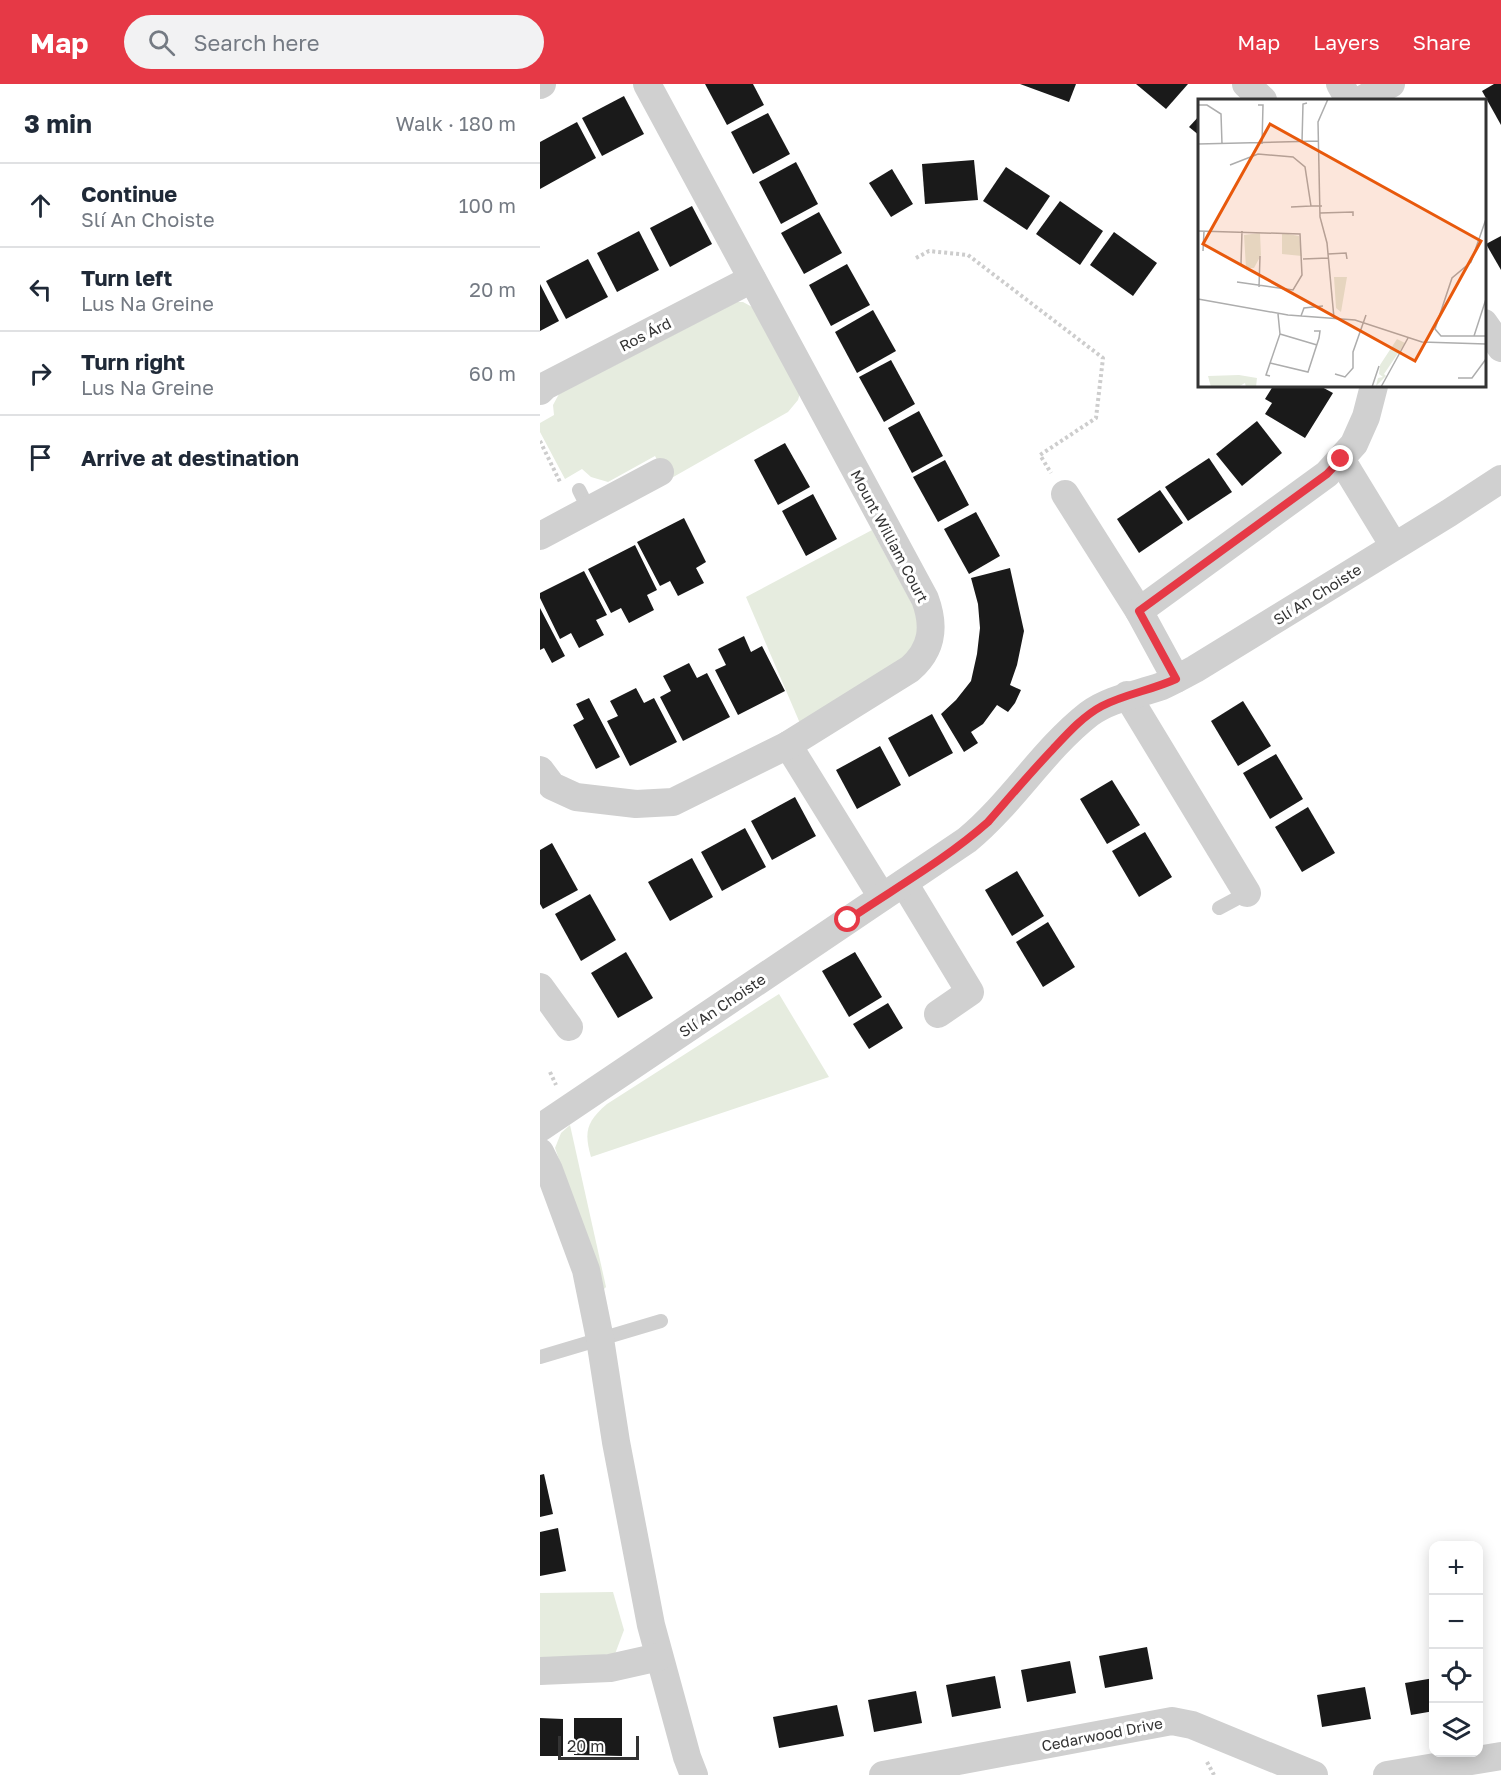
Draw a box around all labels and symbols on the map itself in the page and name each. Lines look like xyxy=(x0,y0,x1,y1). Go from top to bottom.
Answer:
inset map xyxy=(1198,99,1486,387)
street label: Ros Árd xyxy=(616,313,674,355)
route end xyxy=(1327,445,1353,471)
street label: Mount William Court xyxy=(847,467,933,605)
street label: Slí An Choiste xyxy=(1270,560,1365,628)
route start xyxy=(834,906,860,932)
street label: Slí An Choiste xyxy=(675,969,769,1041)
street label: Cedarwood Drive xyxy=(1040,1713,1164,1755)
scale bar xyxy=(558,1733,639,1760)

